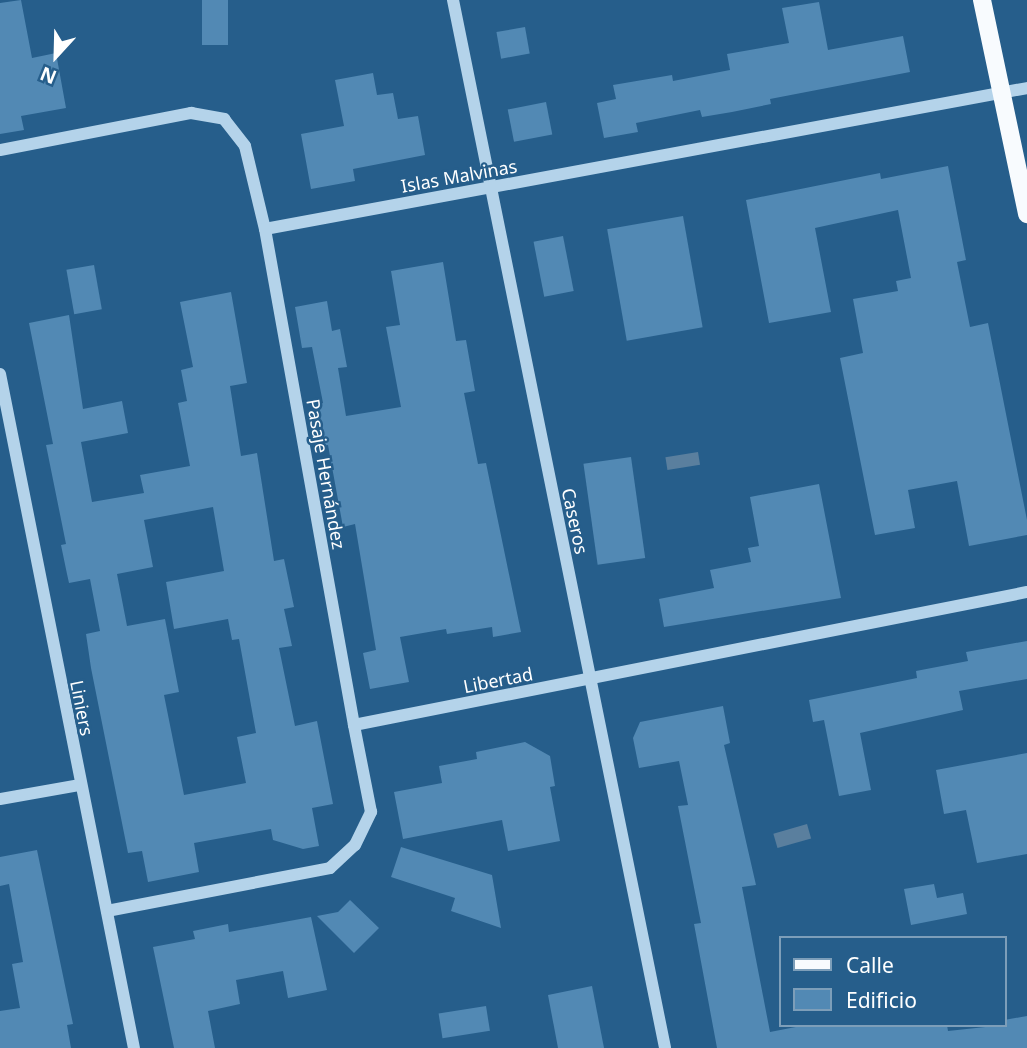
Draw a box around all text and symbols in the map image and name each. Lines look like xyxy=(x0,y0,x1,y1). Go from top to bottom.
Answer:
north arrow xyxy=(21,21,91,91)
text: N xyxy=(36,61,60,90)
street label: Islas Malvinas xyxy=(399,155,519,197)
street label: Pasaje Hernández xyxy=(302,397,350,551)
street label: Caseros xyxy=(557,486,593,556)
street label: Libertad xyxy=(461,663,535,697)
street label: Liniers xyxy=(66,678,98,738)
legend xyxy=(778,936,1006,1027)
text: Calle xyxy=(846,951,894,979)
text: Edificio xyxy=(846,986,917,1014)

